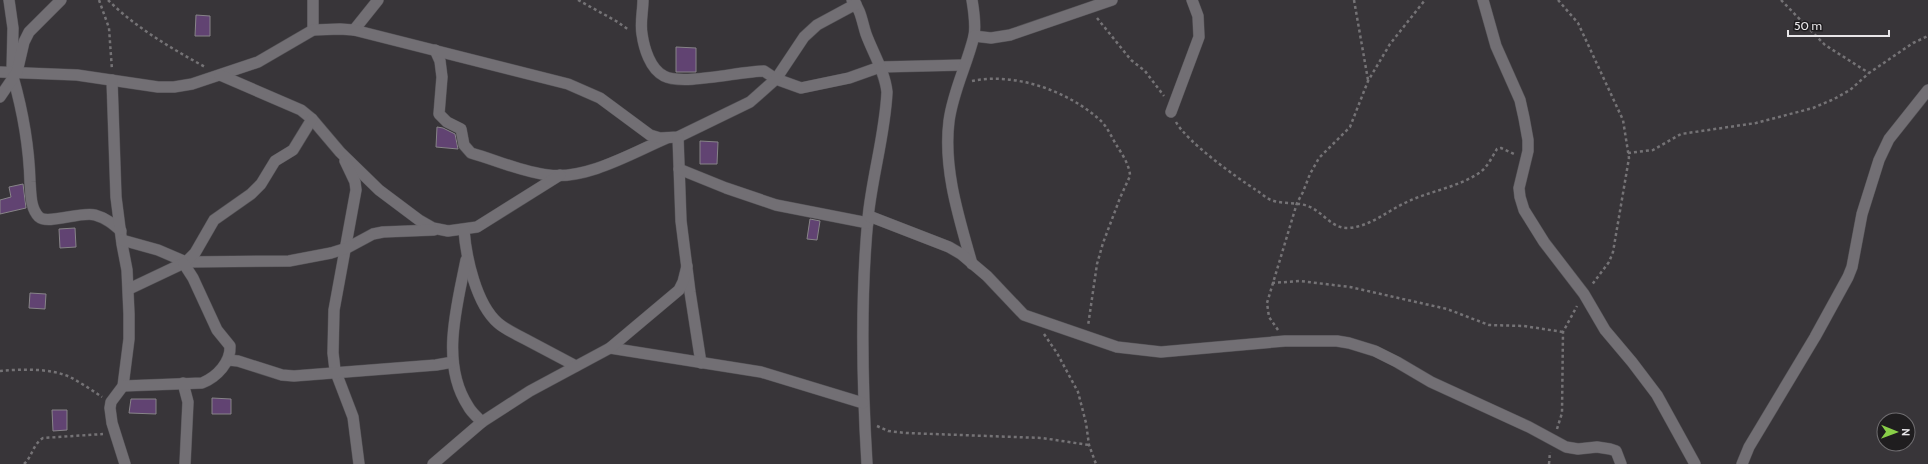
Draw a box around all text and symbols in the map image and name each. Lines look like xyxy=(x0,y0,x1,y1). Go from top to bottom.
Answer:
scale bar xyxy=(1788,12,1889,38)
text: 50 m xyxy=(1794,18,1822,33)
north arrow xyxy=(1876,412,1916,452)
text: N xyxy=(1899,428,1913,436)

